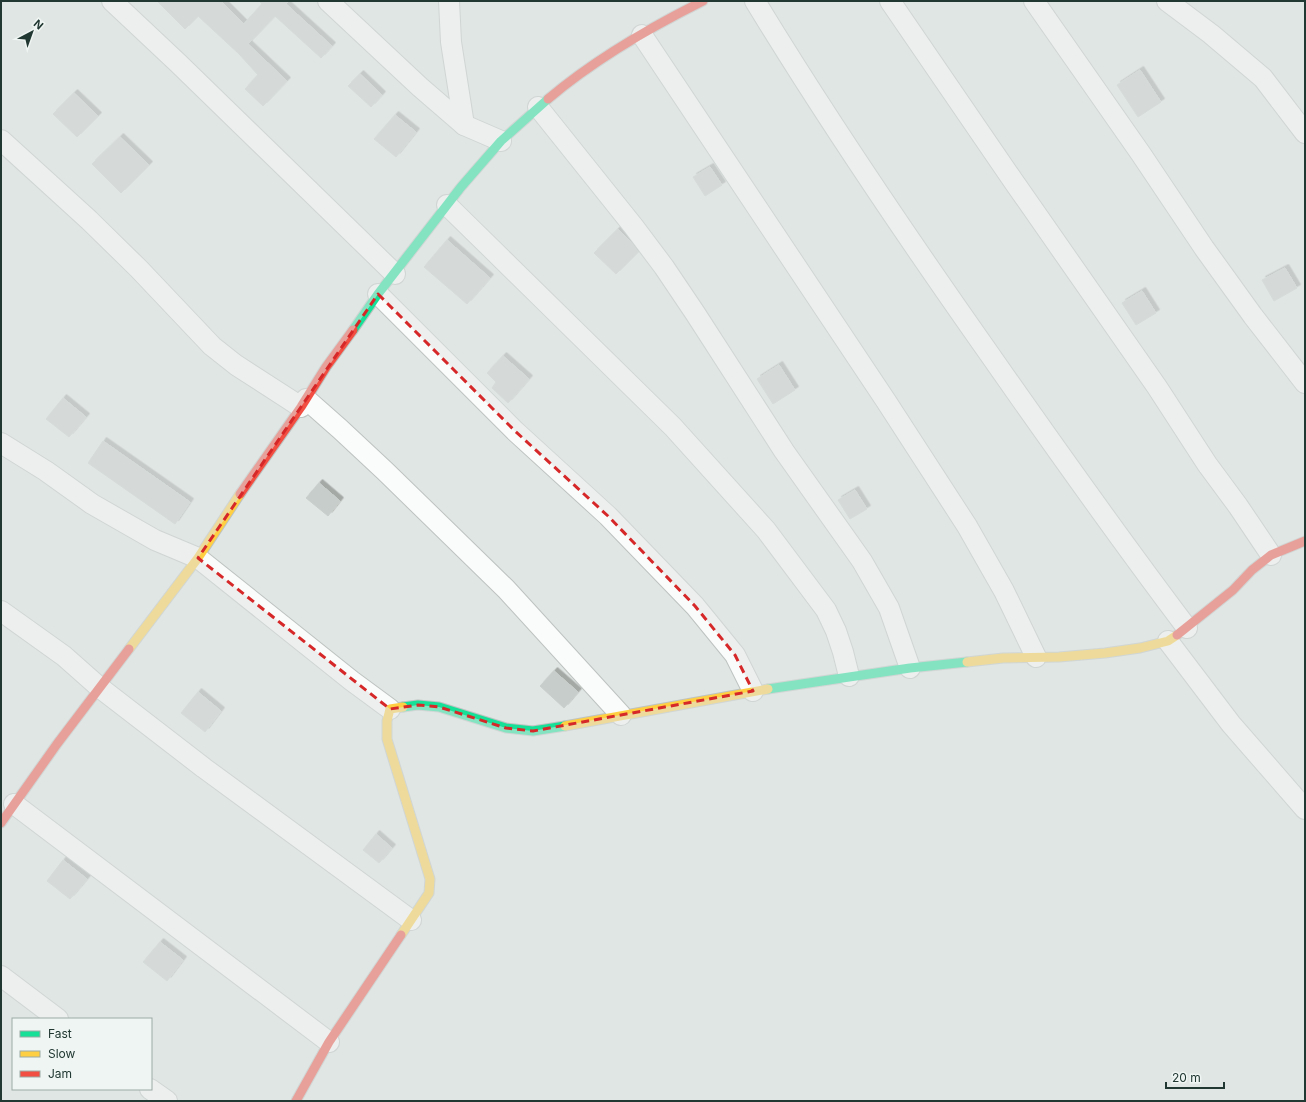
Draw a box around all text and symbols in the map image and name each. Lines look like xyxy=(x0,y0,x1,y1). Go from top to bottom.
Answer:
north arrow xyxy=(12,12,52,52)
text: N xyxy=(31,16,46,32)
legend xyxy=(12,1018,152,1090)
text: Fast xyxy=(48,1026,72,1041)
text: Slow xyxy=(48,1046,76,1061)
scale bar xyxy=(1166,1064,1224,1090)
text: Jam xyxy=(48,1066,72,1081)
text: 20 m xyxy=(1172,1070,1201,1085)

